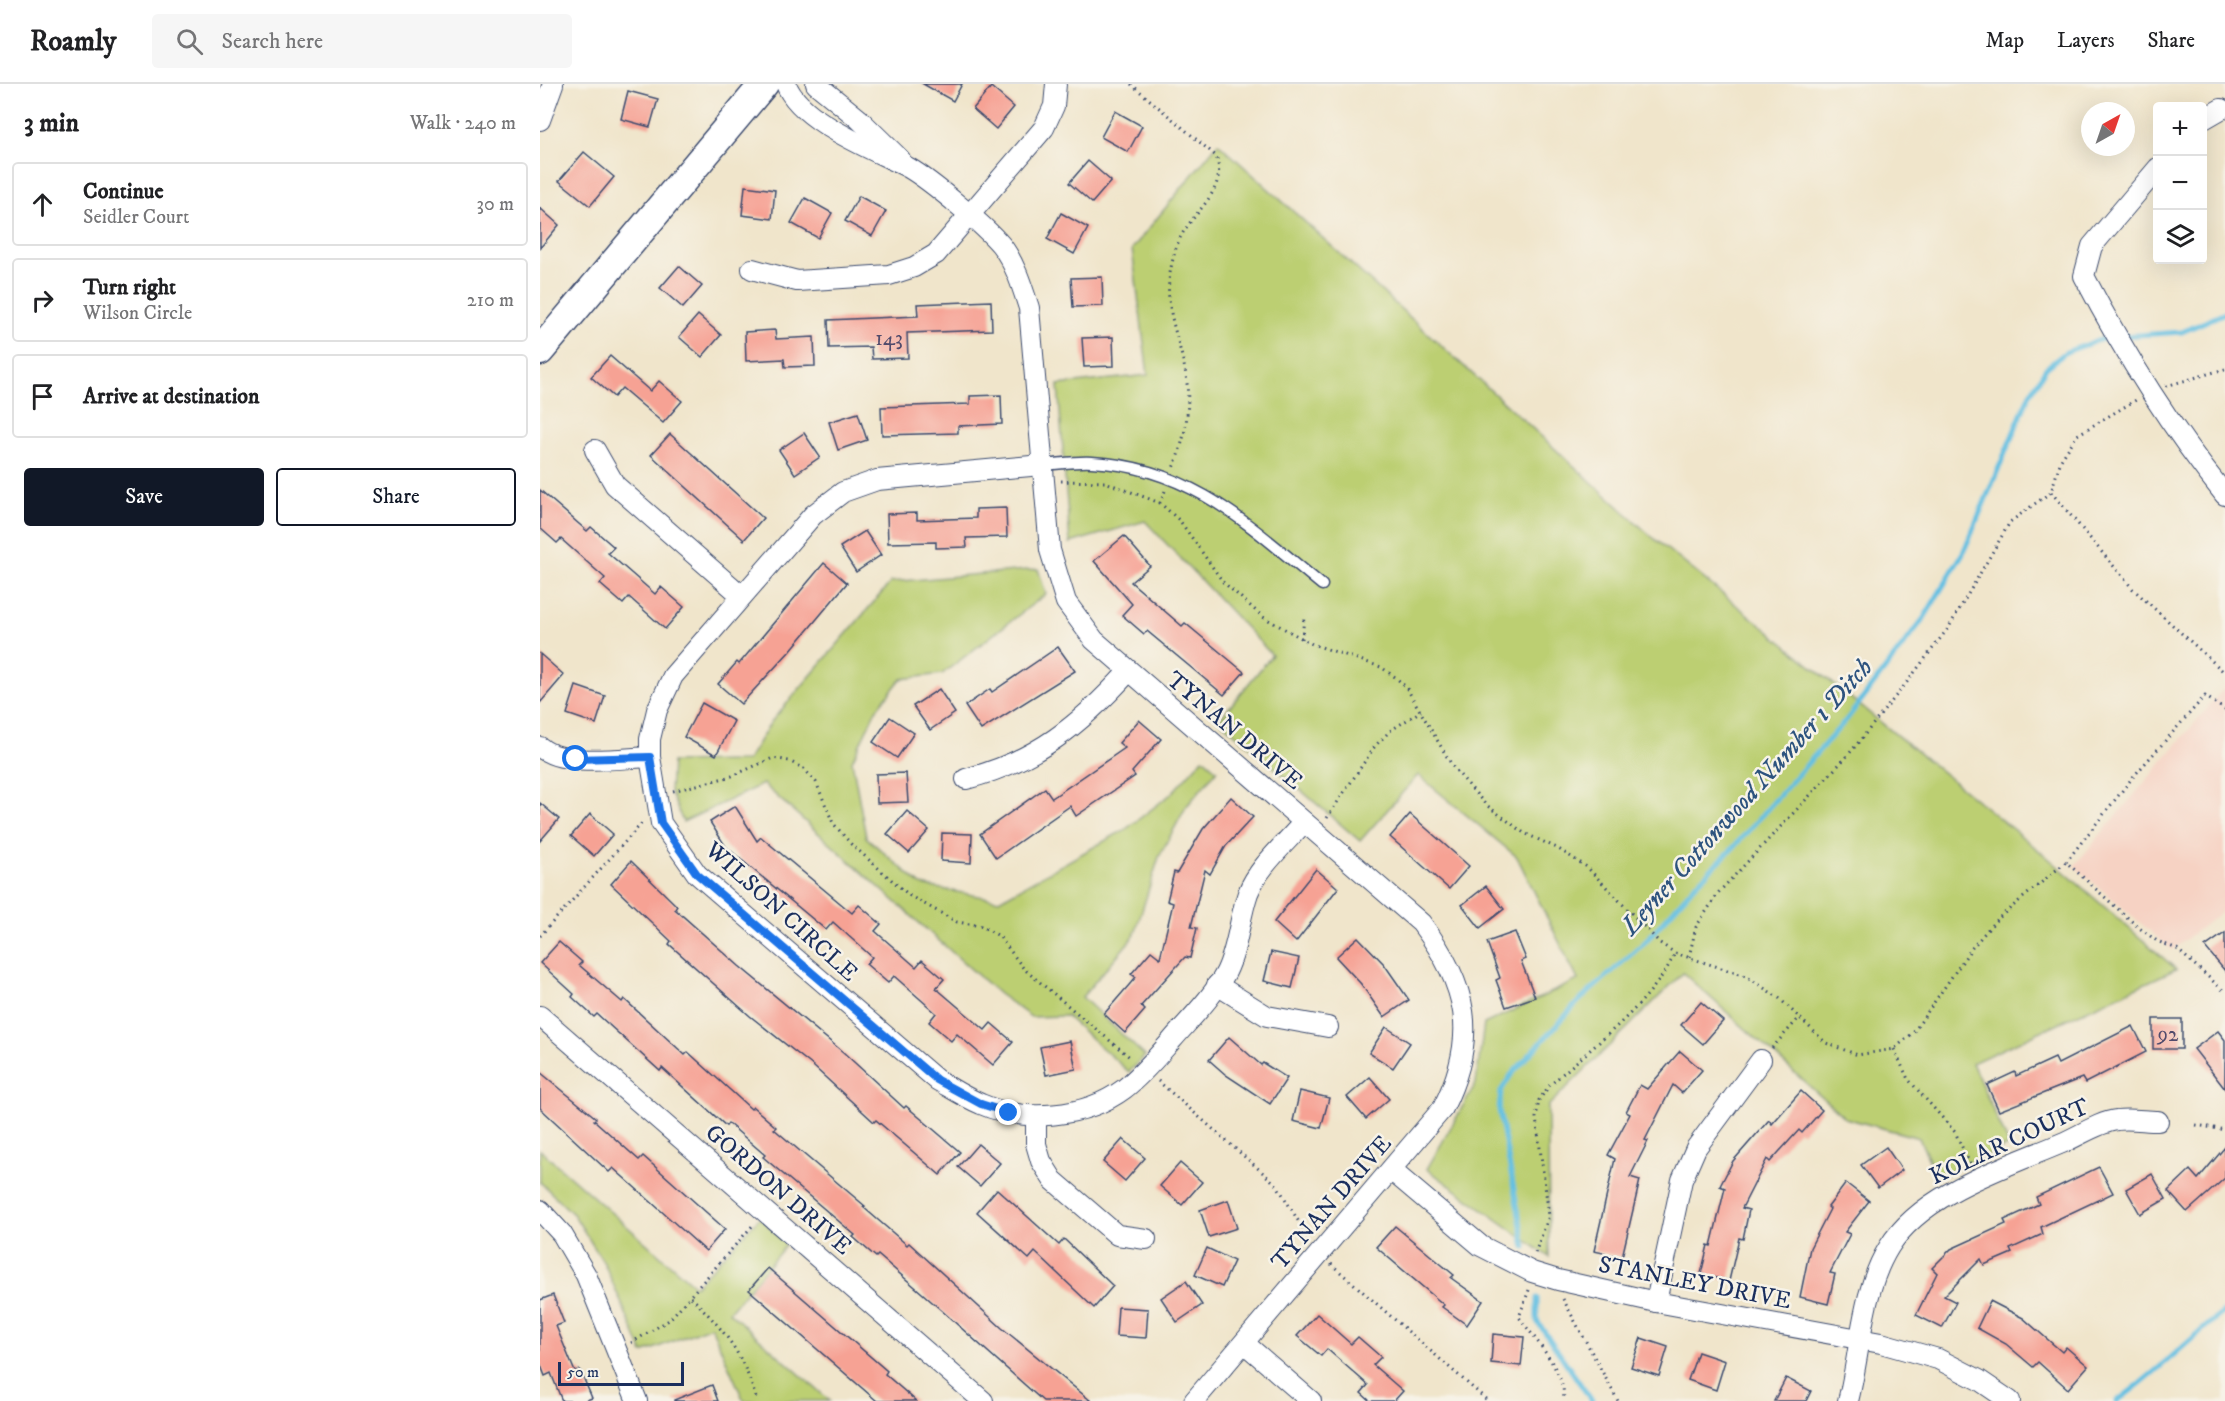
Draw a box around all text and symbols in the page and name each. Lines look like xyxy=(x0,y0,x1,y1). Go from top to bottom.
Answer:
search box xyxy=(152,14,572,68)
text: Roamly xyxy=(30,24,116,59)
icon: search xyxy=(173,25,206,58)
text: Search here xyxy=(221,28,323,55)
text: Map xyxy=(1985,28,2024,54)
text: Layers xyxy=(2057,28,2115,54)
text: Share xyxy=(2148,28,2195,54)
north arrow xyxy=(2081,102,2135,156)
map controls xyxy=(2153,102,2207,264)
button: + xyxy=(2153,102,2207,156)
text: 3 min xyxy=(24,107,79,140)
text: Walk · 240 m xyxy=(410,111,516,136)
button: − xyxy=(2153,156,2207,210)
text: Continue xyxy=(83,178,164,205)
icon: ahead xyxy=(26,188,59,221)
text: 30 m xyxy=(476,192,514,217)
text: Seidler Court xyxy=(83,205,189,230)
button: layers xyxy=(2153,210,2207,264)
text: Turn right xyxy=(83,274,176,301)
icon: right xyxy=(26,284,59,317)
text: 210 m xyxy=(467,288,514,313)
text: Wilson Circle xyxy=(83,301,192,326)
house number: 143 xyxy=(875,326,903,352)
icon: arrive xyxy=(26,380,59,413)
text: Arrive at destination xyxy=(83,383,260,410)
button: Save xyxy=(24,468,264,526)
button: Share xyxy=(276,468,516,526)
water label: Leyner Cottonwood Number 1 Ditch xyxy=(1613,652,1880,944)
street label: TYNAN DRIVE xyxy=(1160,665,1309,796)
route start xyxy=(562,745,588,771)
street label: WILSON CIRCLE xyxy=(698,835,864,988)
house number: 92 xyxy=(2157,1022,2179,1048)
street label: KOLAR COURT xyxy=(1925,1092,2094,1192)
route end xyxy=(995,1099,1021,1125)
street label: GORDON DRIVE xyxy=(699,1118,858,1262)
street label: TYNAN DRIVE xyxy=(1265,1129,1398,1276)
street label: STANLEY DRIVE xyxy=(1596,1250,1794,1316)
scale bar xyxy=(558,1359,684,1386)
text: 50 m xyxy=(567,1362,599,1382)

